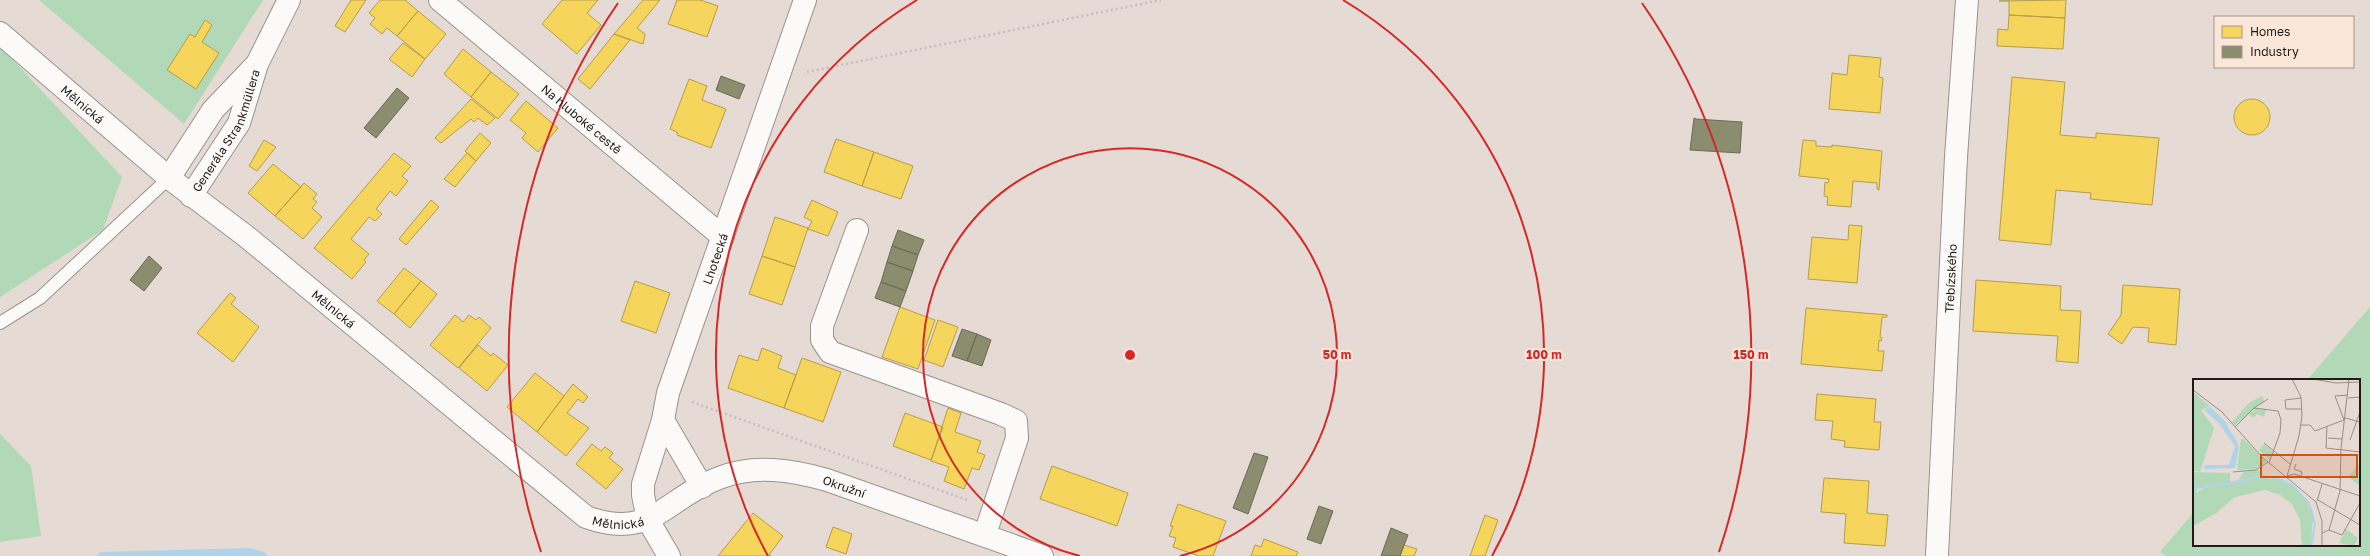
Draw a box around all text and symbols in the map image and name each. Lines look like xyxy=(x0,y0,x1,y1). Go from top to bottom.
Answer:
legend xyxy=(2214,16,2354,68)
text: Homes xyxy=(2250,24,2290,39)
text: Industry xyxy=(2250,44,2299,59)
street label: Generála Strankmüllera xyxy=(188,67,262,194)
street label: Mělnická xyxy=(58,81,107,127)
street label: Na hluboké cestě xyxy=(539,81,625,157)
street label: Lhotecká xyxy=(699,231,731,286)
street label: Třebízského xyxy=(1941,243,1959,313)
street label: Mělnická xyxy=(309,286,358,331)
text: 50 m xyxy=(1323,347,1351,362)
text: 100 m xyxy=(1526,347,1562,362)
text: 150 m xyxy=(1734,347,1768,362)
centre of rings xyxy=(1123,348,1137,362)
inset map xyxy=(2193,379,2360,546)
street label: Okružní xyxy=(821,472,868,501)
street label: Mělnická xyxy=(591,512,646,532)

